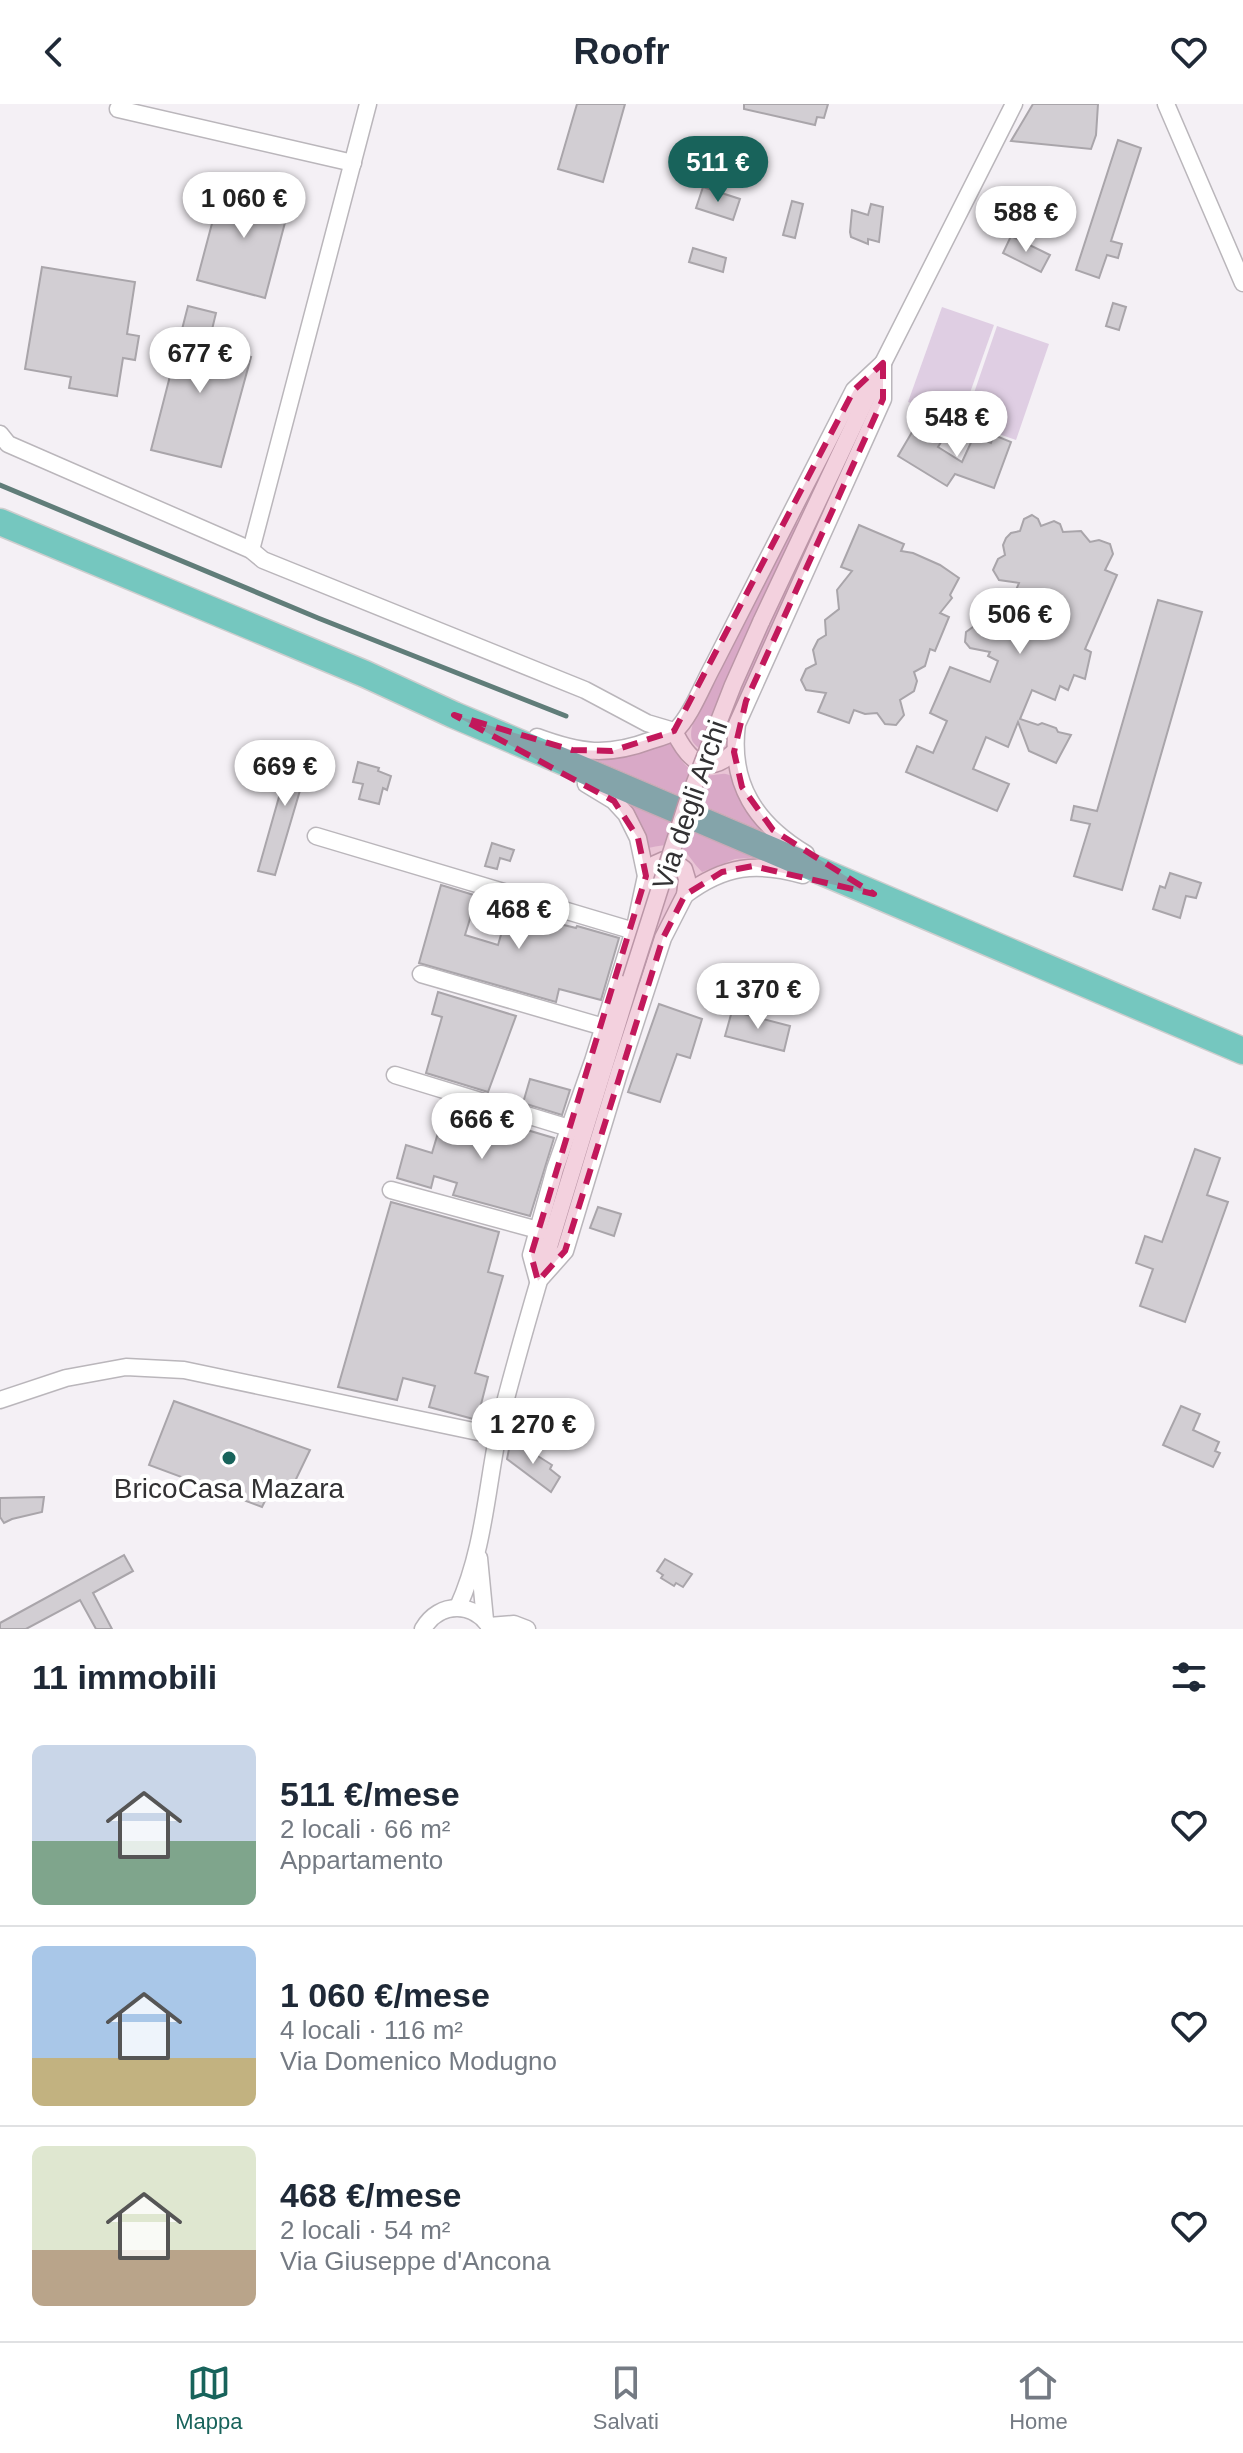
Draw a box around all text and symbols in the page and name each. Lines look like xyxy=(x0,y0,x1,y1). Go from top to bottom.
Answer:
icon: back xyxy=(32,30,76,74)
icon: heart xyxy=(1167,30,1211,74)
text: Roofr xyxy=(574,31,669,72)
pin: 511 € xyxy=(662,136,774,204)
text: 511 € xyxy=(686,147,750,177)
pin: 1 060 € xyxy=(170,172,318,240)
text: 1 060 € xyxy=(201,183,287,213)
pin: 588 € xyxy=(970,186,1082,254)
text: 588 € xyxy=(993,197,1059,227)
pin: 677 € xyxy=(144,327,256,395)
text: 677 € xyxy=(167,338,233,368)
pin: 548 € xyxy=(901,391,1013,459)
text: 548 € xyxy=(924,402,990,432)
pin: 506 € xyxy=(964,588,1076,656)
text: 506 € xyxy=(987,599,1053,629)
street label: Via degli Archi xyxy=(647,716,733,894)
pin: 669 € xyxy=(229,740,341,808)
text: 669 € xyxy=(252,751,318,781)
pin: 468 € xyxy=(463,883,575,951)
text: 468 € xyxy=(486,894,552,924)
pin: 1 370 € xyxy=(684,963,832,1031)
text: 1 370 € xyxy=(715,974,801,1004)
pin: 666 € xyxy=(426,1093,538,1161)
text: 666 € xyxy=(449,1104,515,1134)
pin: 1 270 € xyxy=(459,1398,607,1466)
text: 1 270 € xyxy=(490,1409,576,1439)
marker: BricoCasa Mazara xyxy=(220,1449,238,1467)
place label: BricoCasa Mazara xyxy=(114,1473,345,1504)
icon: filters xyxy=(1167,1655,1211,1699)
text: 11 immobili xyxy=(32,1658,217,1696)
text: 511 €/mese xyxy=(280,1775,460,1813)
icon: home xyxy=(96,1777,192,1873)
icon: heart xyxy=(1167,1803,1211,1847)
text: 2 locali · 66 m² xyxy=(280,1814,451,1844)
text: Appartamento xyxy=(280,1845,443,1875)
text: 1 060 €/mese xyxy=(280,1976,490,2014)
icon: home xyxy=(96,1978,192,2074)
icon: heart xyxy=(1167,2004,1211,2048)
text: 4 locali · 116 m² xyxy=(280,2015,463,2045)
text: Via Domenico Modugno xyxy=(280,2046,557,2076)
text: 468 €/mese xyxy=(280,2176,462,2214)
icon: home xyxy=(96,2178,192,2274)
icon: heart xyxy=(1167,2204,1211,2248)
text: 2 locali · 54 m² xyxy=(280,2215,451,2245)
text: Via Giuseppe d'Ancona xyxy=(280,2246,550,2276)
tab: Mappa xyxy=(175,2361,242,2435)
tab: Salvati xyxy=(593,2361,659,2435)
tab: Home xyxy=(1009,2361,1068,2435)

